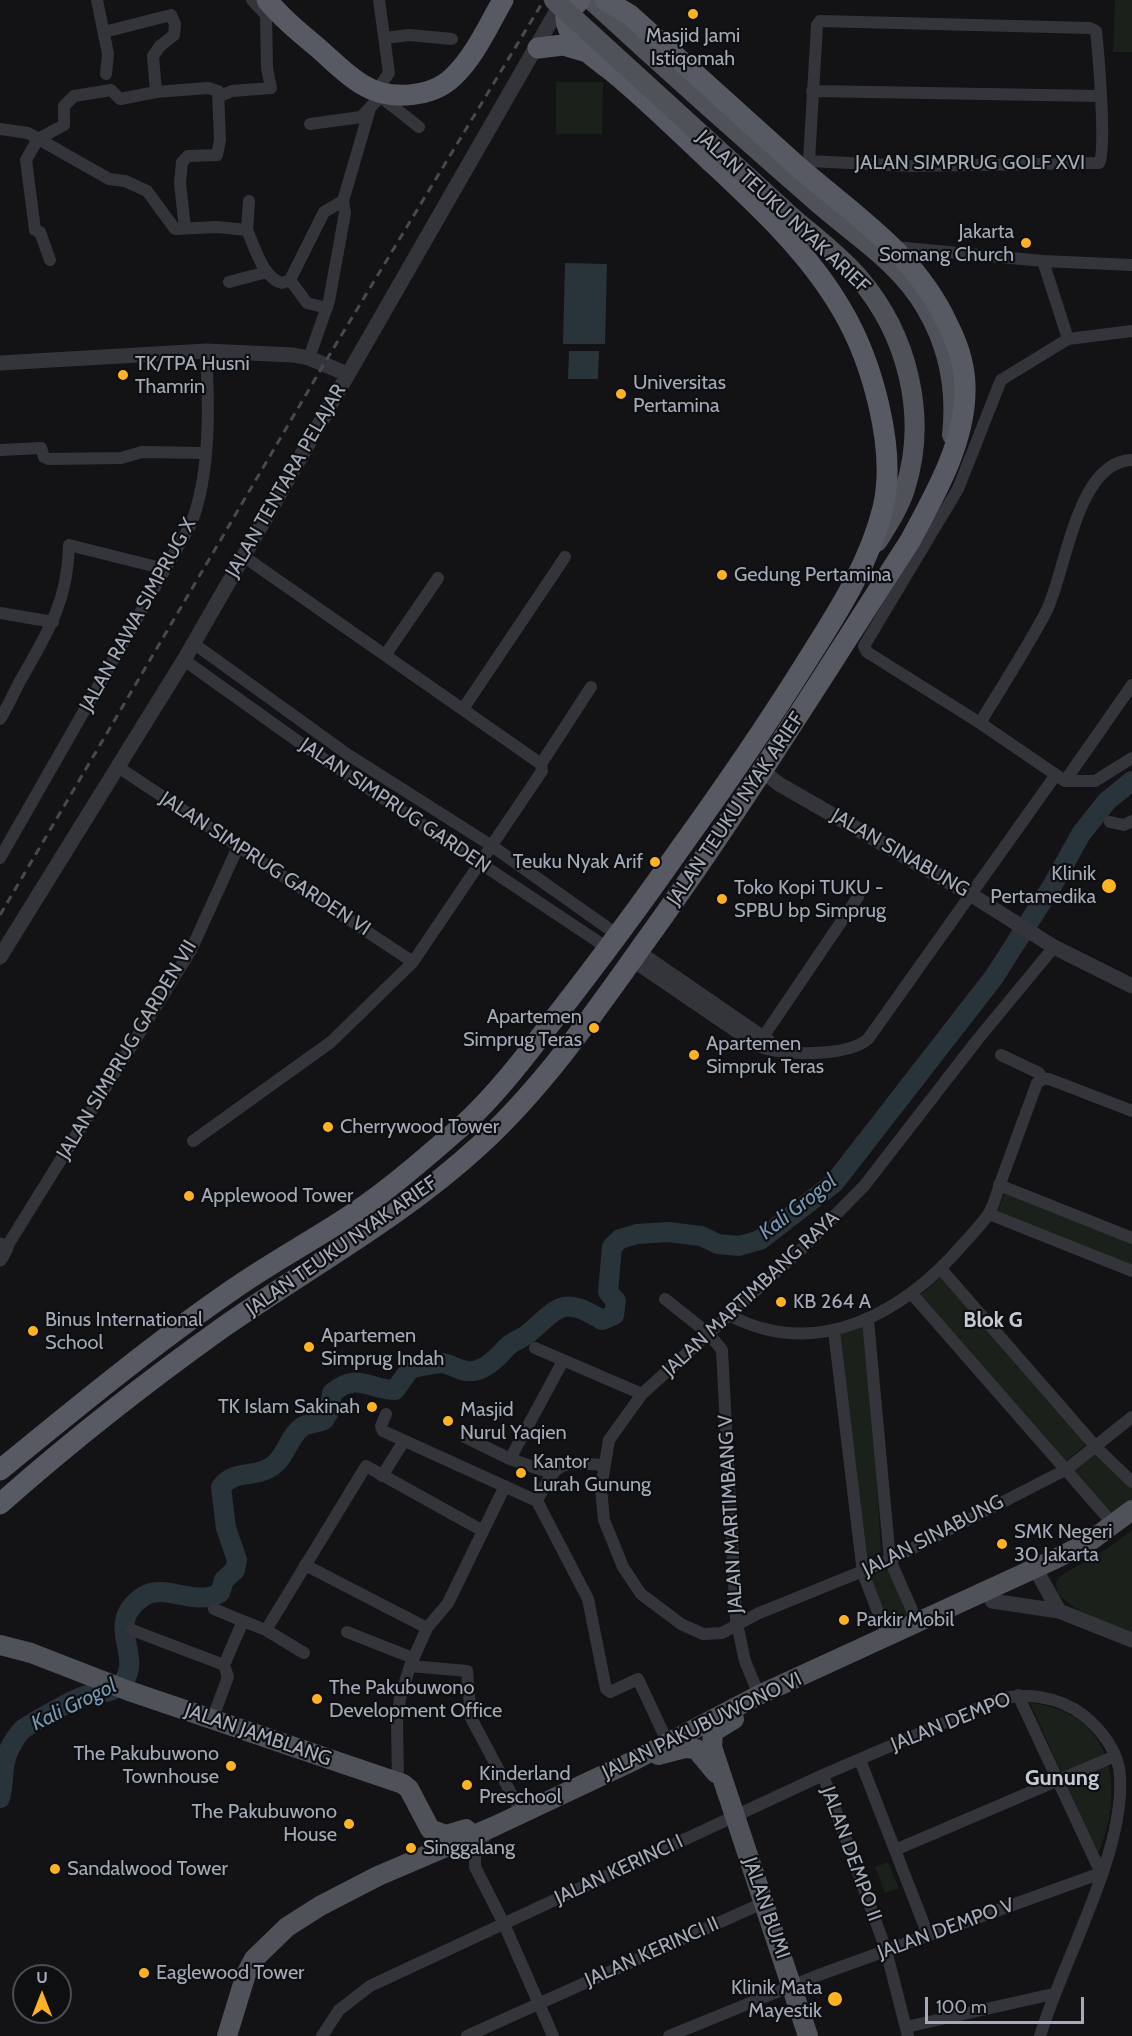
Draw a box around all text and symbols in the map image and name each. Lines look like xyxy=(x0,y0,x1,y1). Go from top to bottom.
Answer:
marker: Masjid Jami Istiqomah xyxy=(686,7,700,21)
place label: Masjid Jami Istiqomah xyxy=(646,24,740,71)
street label: JALAN TEUKU NYAK ARIEF xyxy=(691,125,875,299)
street label: JALAN SIMPRUG GOLF XVI xyxy=(855,151,1085,175)
place label: Jakarta Somang Church xyxy=(879,220,1014,267)
marker: Jakarta Somang Church xyxy=(1019,236,1033,250)
place label: TK/TPA Husni Thamrin xyxy=(135,352,250,399)
marker: TK/TPA Husni Thamrin xyxy=(116,368,130,382)
place label: Universitas Pertamina xyxy=(633,371,726,418)
street label: JALAN TENTARA PELAJAR xyxy=(221,380,351,582)
marker: Universitas Pertamina xyxy=(614,387,628,401)
street label: JALAN RAWA SIMPRUG X xyxy=(75,514,201,716)
place label: Gedung Pertamina xyxy=(734,563,891,587)
marker: Gedung Pertamina xyxy=(715,568,729,582)
street label: JALAN TEUKU NYAK ARIEF xyxy=(662,708,810,910)
street label: JALAN SIMPRUG GARDEN xyxy=(295,733,495,879)
street label: JALAN SIMPRUG GARDEN VI xyxy=(155,787,375,941)
street label: JALAN SINABUNG xyxy=(827,804,973,902)
place label: Teuku Nyak Arif xyxy=(513,850,643,874)
marker: Teuku Nyak Arif xyxy=(648,855,662,869)
place label: Klinik Pertamedika xyxy=(990,862,1096,909)
place label: Toko Kopi TUKU - SPBU bp Simprug xyxy=(734,876,886,923)
marker: Klinik Pertamedika xyxy=(1100,877,1118,895)
marker: Toko Kopi TUKU - SPBU bp Simprug xyxy=(715,892,729,906)
street label: JALAN SIMPRUG GARDEN VII xyxy=(52,936,202,1164)
place label: Apartemen Simprug Teras xyxy=(463,1005,582,1052)
marker: Apartemen Simprug Teras xyxy=(587,1021,601,1035)
place label: Apartemen Simpruk Teras xyxy=(706,1032,824,1079)
marker: Apartemen Simpruk Teras xyxy=(687,1048,701,1062)
place label: Cherrywood Tower xyxy=(340,1115,499,1139)
marker: Cherrywood Tower xyxy=(321,1120,335,1134)
water label: Kali Grogol xyxy=(754,1169,842,1245)
street label: JALAN TEUKU NYAK ARIEF xyxy=(242,1171,442,1321)
place label: Applewood Tower xyxy=(201,1184,353,1208)
marker: Applewood Tower xyxy=(182,1189,196,1203)
street label: JALAN MARTIMBANG RAYA xyxy=(658,1206,844,1382)
place label: KB 264 A xyxy=(793,1290,871,1314)
marker: KB 264 A xyxy=(774,1295,788,1309)
place label: Binus International School xyxy=(45,1308,203,1355)
district label: Blok G xyxy=(963,1308,1023,1334)
marker: Binus International School xyxy=(26,1324,40,1338)
place label: Apartemen Simprug Indah xyxy=(321,1324,444,1371)
marker: Apartemen Simprug Indah xyxy=(302,1340,316,1354)
place label: TK Islam Sakinah xyxy=(218,1395,360,1419)
place label: Masjid Nurul Yaqien xyxy=(460,1398,567,1445)
marker: TK Islam Sakinah xyxy=(365,1400,379,1414)
marker: Masjid Nurul Yaqien xyxy=(441,1414,455,1428)
street label: JALAN MARTIMBANG V xyxy=(714,1414,748,1614)
place label: Kantor Lurah Gunung xyxy=(533,1450,651,1497)
marker: Kantor Lurah Gunung xyxy=(514,1466,528,1480)
street label: JALAN SINABUNG xyxy=(858,1490,1008,1582)
place label: SMK Negeri 30 Jakarta xyxy=(1014,1520,1112,1567)
marker: SMK Negeri 30 Jakarta xyxy=(995,1537,1009,1551)
place label: Parkir Mobil xyxy=(856,1608,954,1632)
marker: Parkir Mobil xyxy=(837,1613,851,1627)
street label: JALAN PAKUBUWONO VI xyxy=(598,1667,806,1785)
water label: Kali Grogol xyxy=(27,1674,121,1736)
place label: The Pakubuwono Development Office xyxy=(329,1676,502,1723)
street label: JALAN DEMPO xyxy=(888,1687,1014,1757)
marker: The Pakubuwono Development Office xyxy=(310,1692,324,1706)
street label: JALAN JAMBLANG xyxy=(181,1699,335,1771)
place label: The Pakubuwono Townhouse xyxy=(74,1742,219,1789)
marker: The Pakubuwono Townhouse xyxy=(224,1759,238,1773)
place label: Kinderland Preschool xyxy=(479,1762,570,1809)
district label: Gunung xyxy=(1025,1766,1099,1792)
marker: Kinderland Preschool xyxy=(460,1778,474,1792)
street label: JALAN DEMPO II xyxy=(816,1783,886,1925)
place label: The Pakubuwono House xyxy=(192,1800,337,1847)
marker: The Pakubuwono House xyxy=(342,1817,356,1831)
street label: JALAN KERINCI I xyxy=(551,1830,687,1910)
place label: Singgalang xyxy=(423,1836,515,1860)
marker: Singgalang xyxy=(404,1841,418,1855)
street label: JALAN BUMI xyxy=(737,1854,795,1962)
place label: Sandalwood Tower xyxy=(67,1857,228,1881)
marker: Sandalwood Tower xyxy=(48,1862,62,1876)
street label: JALAN DEMPO V xyxy=(874,1893,1018,1965)
street label: JALAN KERINCI II xyxy=(581,1912,723,1992)
place label: Eaglewood Tower xyxy=(156,1961,304,1985)
north arrow xyxy=(12,1964,72,2024)
marker: Eaglewood Tower xyxy=(137,1966,151,1980)
text: U xyxy=(36,1968,48,1987)
place label: Klinik Mata Mayestik xyxy=(731,1976,822,2023)
scale bar xyxy=(928,1985,1087,2023)
marker: Klinik Mata Mayestik xyxy=(826,1990,844,2008)
text: 100 m xyxy=(936,1996,987,2018)

